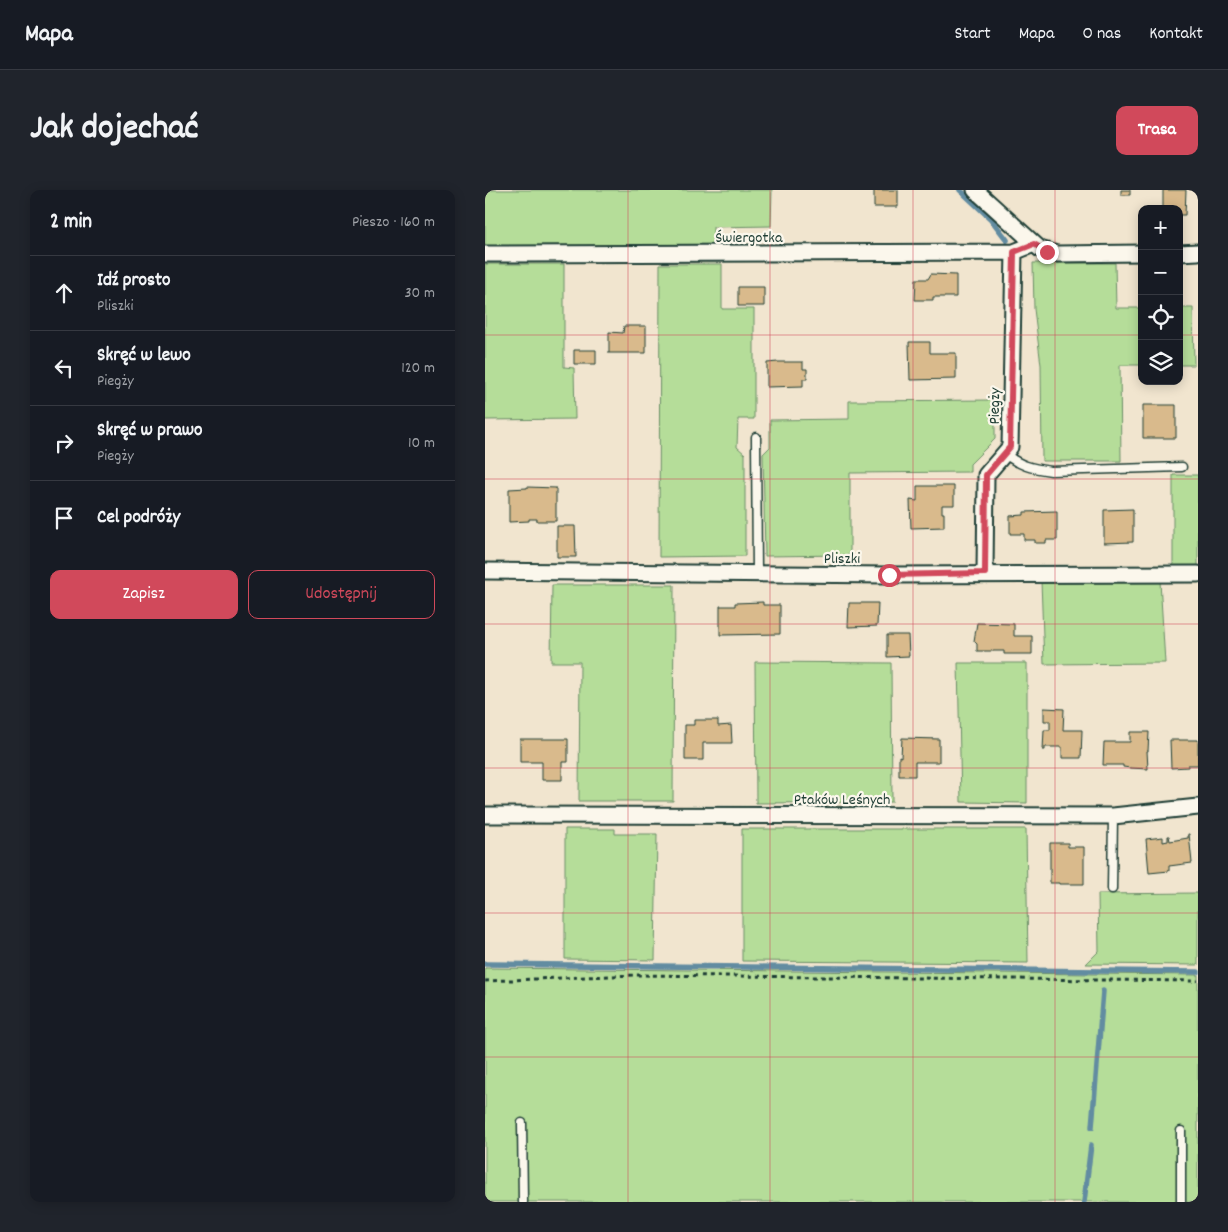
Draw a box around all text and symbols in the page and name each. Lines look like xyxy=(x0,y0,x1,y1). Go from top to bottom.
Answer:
text: Mapa xyxy=(25,18,73,52)
text: Start xyxy=(954,22,991,47)
text: Mapa xyxy=(1019,22,1054,47)
text: O nas xyxy=(1082,22,1121,47)
text: Kontakt xyxy=(1149,22,1203,47)
text: Jak dojechać xyxy=(30,105,199,155)
button: Trasa xyxy=(1116,106,1198,155)
map controls xyxy=(1138,205,1183,385)
button: + xyxy=(1138,205,1183,250)
text: 2 min xyxy=(50,208,92,238)
text: Pieszo · 160 m xyxy=(352,211,435,234)
street label: Świergotka xyxy=(716,227,783,250)
route end xyxy=(1036,241,1059,264)
button: − xyxy=(1138,250,1183,295)
text: Idź prosto xyxy=(97,268,170,295)
icon: ahead xyxy=(50,279,78,307)
text: 30 m xyxy=(405,282,435,305)
text: Pliszki xyxy=(97,295,133,318)
button: locate xyxy=(1138,295,1183,340)
button: layers xyxy=(1138,340,1183,385)
text: Skręć w lewo xyxy=(97,343,191,370)
icon: left xyxy=(50,354,78,382)
text: 120 m xyxy=(401,357,435,380)
text: Piegży xyxy=(97,370,134,393)
street label: Piegży xyxy=(984,387,1007,425)
text: Skręć w prawo xyxy=(97,418,203,445)
icon: right xyxy=(50,429,78,457)
text: 10 m xyxy=(408,432,435,455)
text: Piegży xyxy=(97,445,134,468)
icon: arrive xyxy=(50,504,78,532)
text: Cel podróży xyxy=(97,505,180,532)
street label: Pliszki xyxy=(824,548,860,571)
route start xyxy=(878,564,901,587)
button: Zapisz xyxy=(50,570,238,619)
button: Udostępnij xyxy=(248,570,435,619)
street label: Ptaków Leśnych xyxy=(794,789,890,812)

